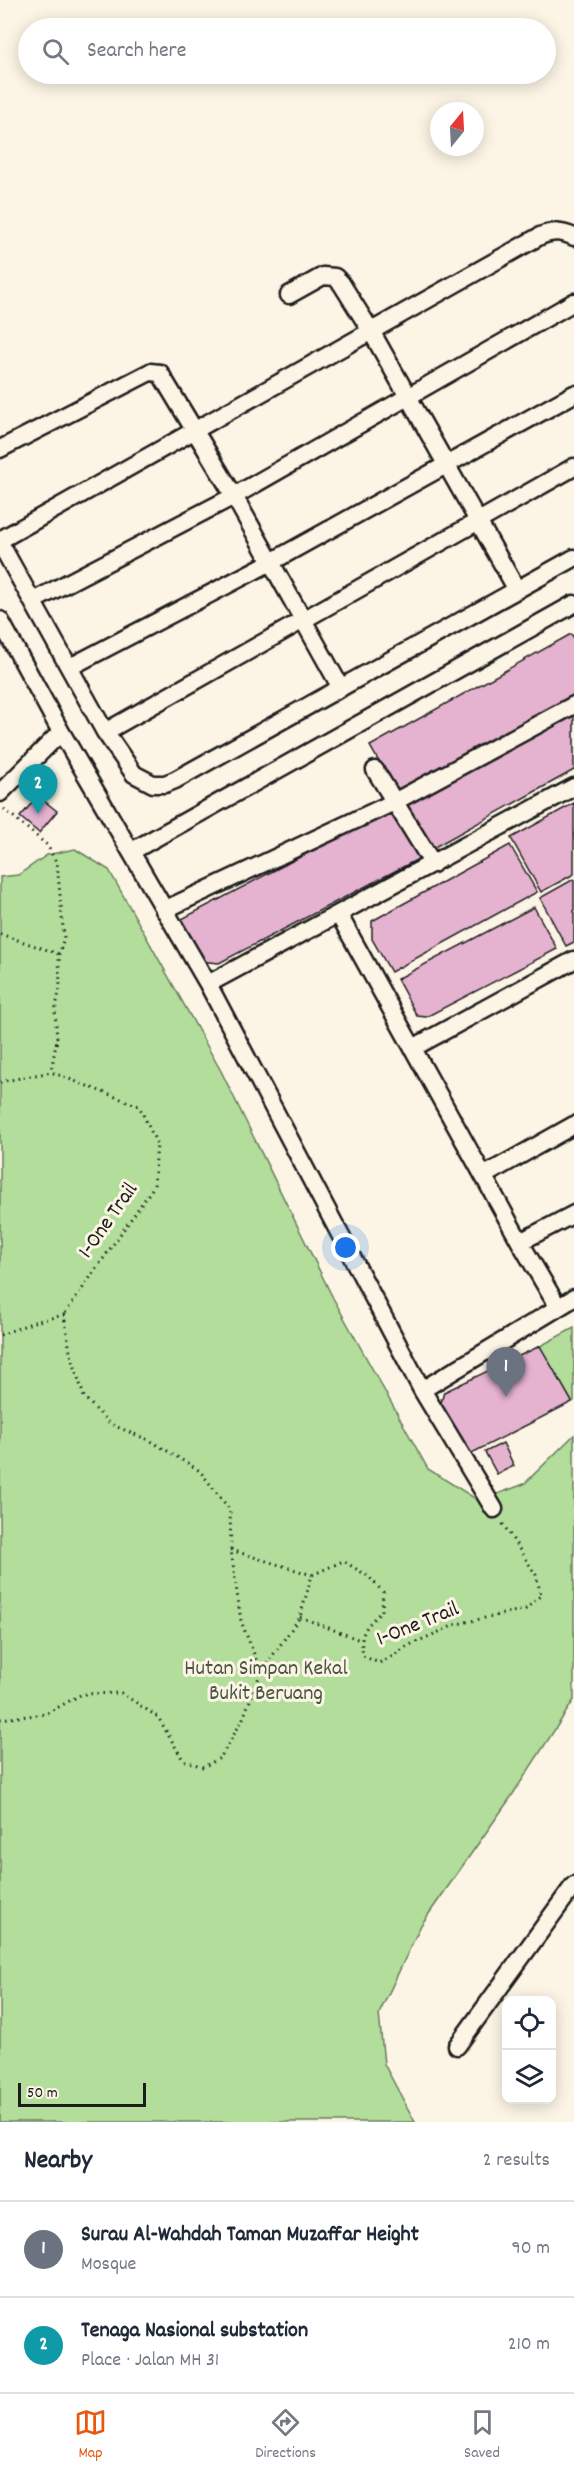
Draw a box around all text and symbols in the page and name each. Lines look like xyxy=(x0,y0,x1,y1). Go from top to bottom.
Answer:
search box xyxy=(18,18,556,84)
icon: search xyxy=(39,35,72,68)
text: Search here xyxy=(87,36,186,67)
north arrow xyxy=(430,102,484,156)
pin: 2 xyxy=(18,764,57,814)
street label: 1-One Trail xyxy=(72,1177,146,1265)
your location xyxy=(331,1233,360,1262)
pin: 1 xyxy=(486,1348,526,1397)
street label: 1-One Trail xyxy=(372,1594,464,1656)
park label: Hutan Simpan Kekal Bukit Beruang xyxy=(184,1654,348,1710)
map controls xyxy=(502,1996,556,2104)
button: locate xyxy=(502,1996,556,2050)
button: layers xyxy=(502,2050,556,2104)
scale bar xyxy=(18,2080,146,2108)
text: 50 m xyxy=(27,2082,58,2105)
text: Nearby xyxy=(24,2143,92,2180)
text: 2 results xyxy=(483,2147,550,2175)
text: Surau Al-Wahdah Taman Muzaffar Height xyxy=(81,2220,419,2251)
text: 1 xyxy=(41,2235,46,2263)
text: 90 m xyxy=(512,2235,550,2263)
text: Mosque xyxy=(81,2251,136,2279)
text: Tenaga Nasional substation xyxy=(81,2316,308,2347)
text: 2 xyxy=(39,2331,48,2359)
text: 210 m xyxy=(508,2331,550,2359)
text: Place · Jalan MH 31 xyxy=(81,2347,219,2375)
tab: Map xyxy=(74,2406,107,2465)
tab: Directions xyxy=(255,2406,316,2465)
tab: Saved xyxy=(464,2406,500,2465)

